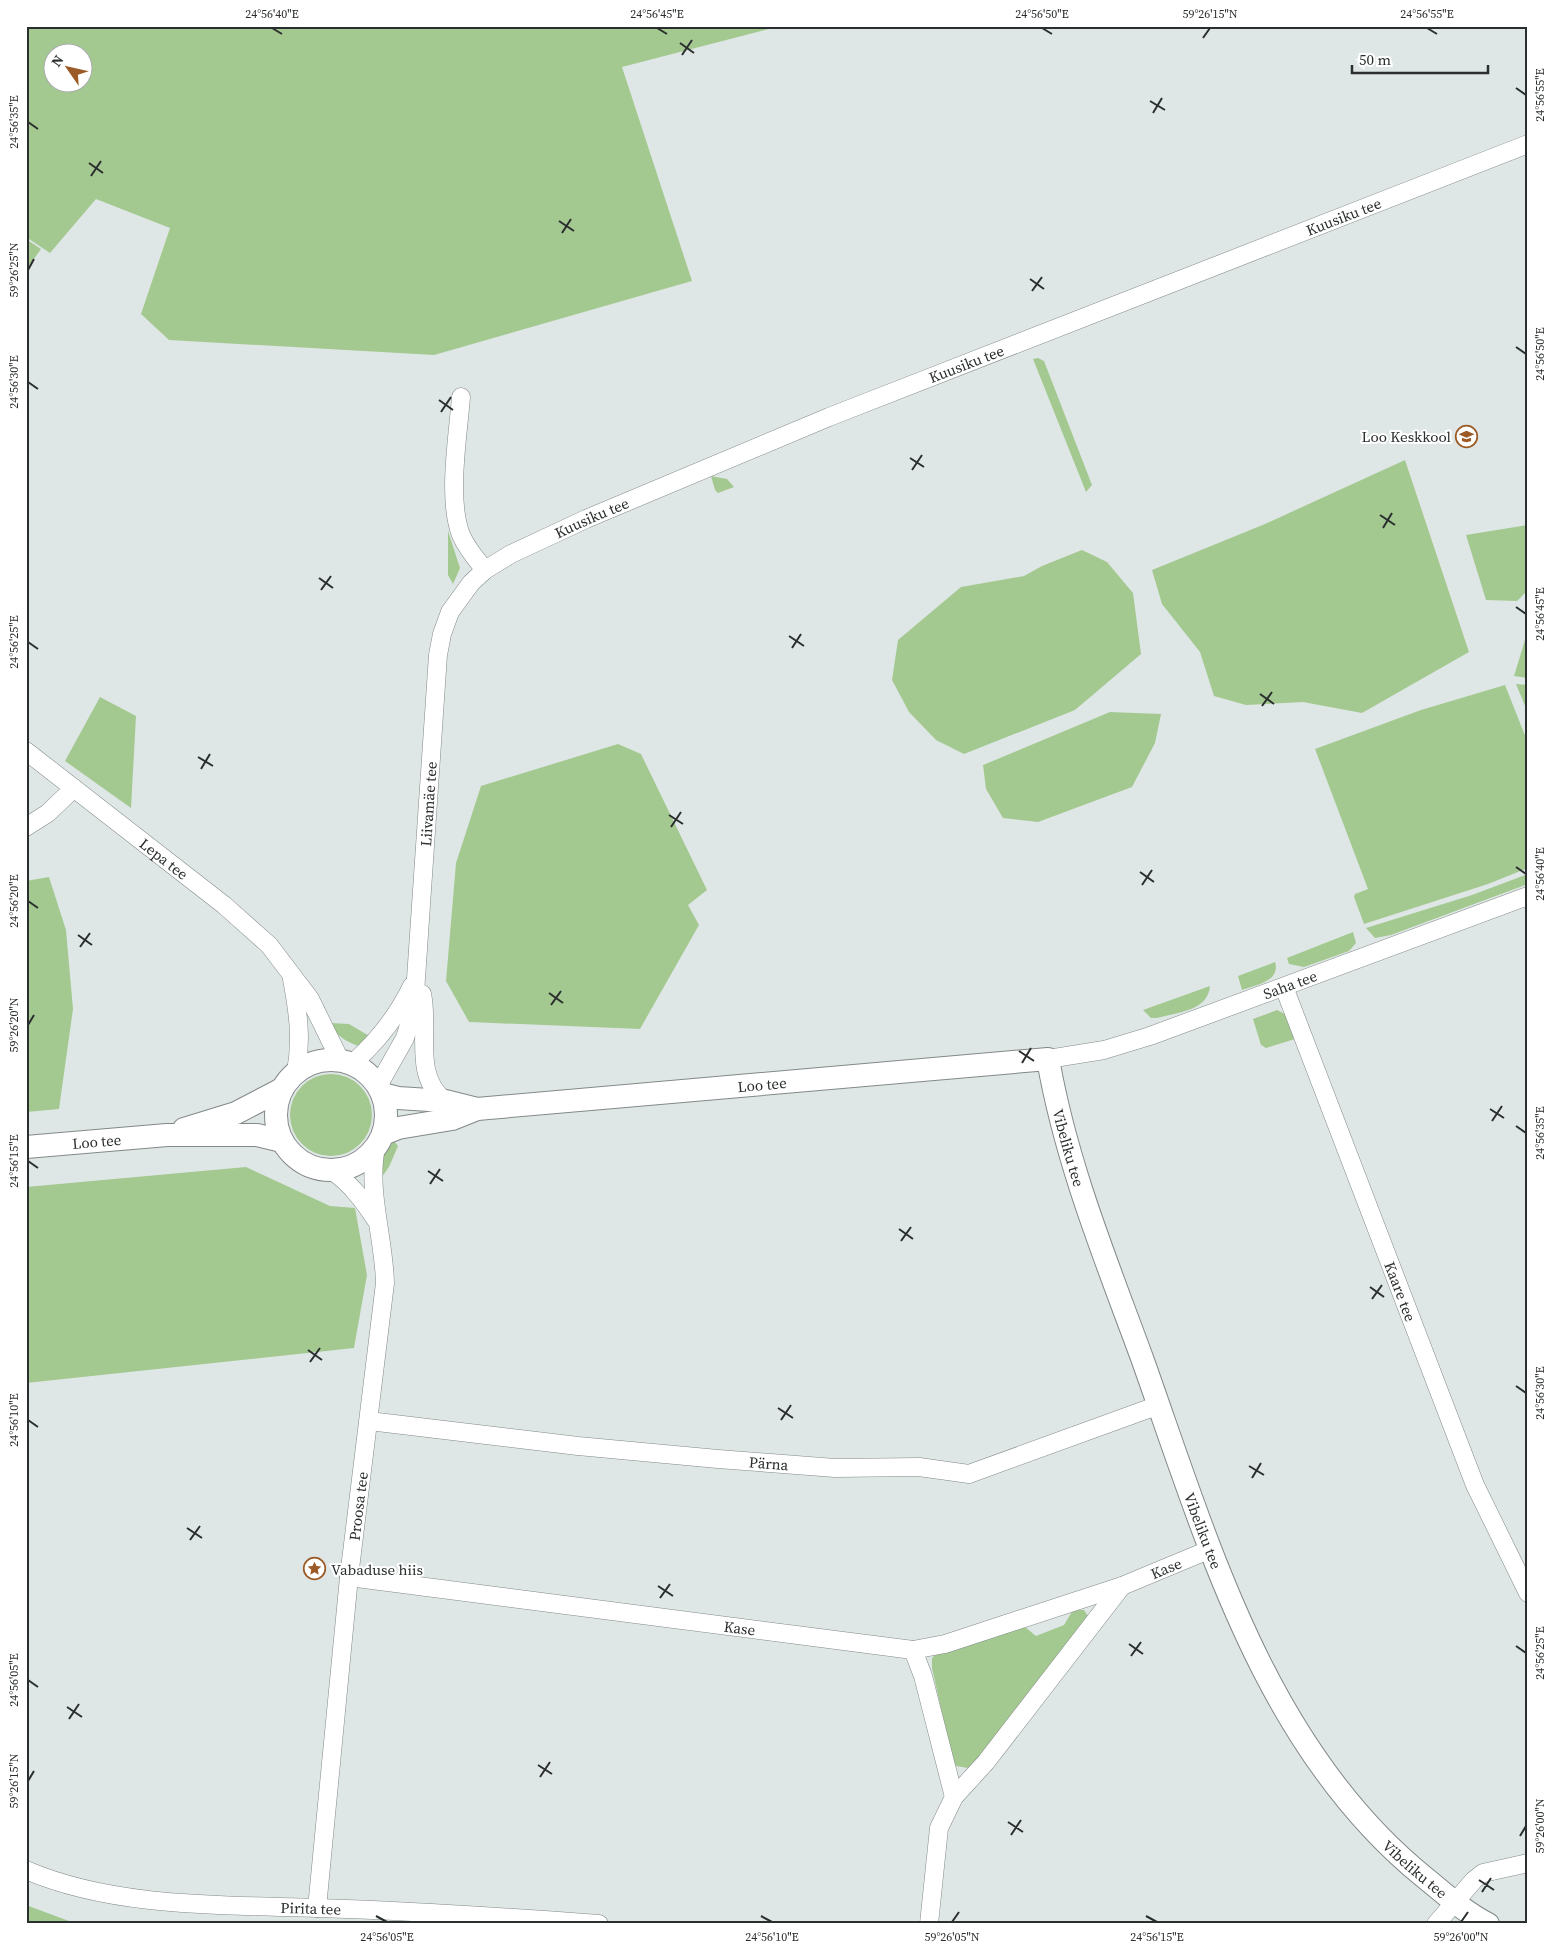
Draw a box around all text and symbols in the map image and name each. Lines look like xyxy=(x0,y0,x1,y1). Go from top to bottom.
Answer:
text: 24°56'40"E xyxy=(245,6,299,22)
text: 24°56'45"E xyxy=(630,6,684,22)
text: 24°56'50"E xyxy=(1015,6,1069,22)
text: 59°26'15"N xyxy=(1182,6,1238,22)
text: 24°56'55"E xyxy=(1400,6,1454,22)
north arrow xyxy=(42,42,92,92)
scale bar xyxy=(1352,42,1488,74)
text: 50 m xyxy=(1359,49,1391,70)
text: N xyxy=(46,51,68,71)
text: 24°56'55"E xyxy=(1532,68,1548,122)
text: 24°56'35"E xyxy=(6,95,22,149)
street label: Kuusiku tee xyxy=(1303,192,1384,240)
text: 59°26'25"N xyxy=(6,242,22,298)
text: 24°56'50"E xyxy=(1532,327,1548,381)
street label: Kuusiku tee xyxy=(926,339,1007,388)
text: 24°56'30"E xyxy=(6,355,22,409)
school or university icon: Loo Keskkool xyxy=(1455,424,1479,448)
place label: Loo Keskkool xyxy=(1361,426,1452,447)
street label: Kuusiku tee xyxy=(551,492,632,543)
text: 24°56'45"E xyxy=(1532,587,1548,641)
text: 24°56'25"E xyxy=(6,615,22,669)
street label: Liivamäe tee xyxy=(415,760,441,847)
street label: Lepa tee xyxy=(135,833,193,884)
text: 24°56'40"E xyxy=(1532,847,1548,901)
text: 24°56'20"E xyxy=(6,874,22,928)
street label: Saha tee xyxy=(1260,965,1320,1004)
text: 59°26'20"N xyxy=(6,997,22,1053)
street label: Loo tee xyxy=(737,1071,788,1097)
street label: Vibeliku tee xyxy=(1048,1106,1090,1189)
text: 24°56'35"E xyxy=(1532,1106,1548,1160)
street label: Loo tee xyxy=(71,1128,122,1154)
text: 24°56'15"E xyxy=(6,1134,22,1188)
street label: Kaare tee xyxy=(1380,1258,1422,1325)
text: 24°56'30"E xyxy=(1532,1366,1548,1420)
text: 24°56'10"E xyxy=(6,1393,22,1447)
street label: Pärna xyxy=(748,1451,790,1475)
street label: Proosa tee xyxy=(343,1470,372,1542)
street label: Vibeliku tee xyxy=(1180,1489,1228,1572)
street label: Kase xyxy=(1147,1552,1185,1584)
place icon: Vabaduse hiis xyxy=(303,1557,327,1581)
place label: Vabaduse hiis xyxy=(331,1559,423,1580)
street label: Kase xyxy=(723,1615,757,1640)
text: 24°56'25"E xyxy=(1532,1626,1548,1680)
text: 24°56'05"E xyxy=(6,1653,22,1707)
text: 59°26'15"N xyxy=(6,1753,22,1809)
text: 59°26'00"N xyxy=(1532,1798,1548,1854)
street label: Vibeliku tee xyxy=(1378,1835,1453,1903)
street label: Pirita tee xyxy=(280,1897,342,1919)
text: 24°56'05"E xyxy=(360,1929,414,1945)
text: 24°56'10"E xyxy=(745,1929,799,1945)
text: 59°26'05"N xyxy=(924,1929,980,1945)
text: 24°56'15"E xyxy=(1130,1929,1184,1945)
text: 59°26'00"N xyxy=(1433,1929,1489,1945)

